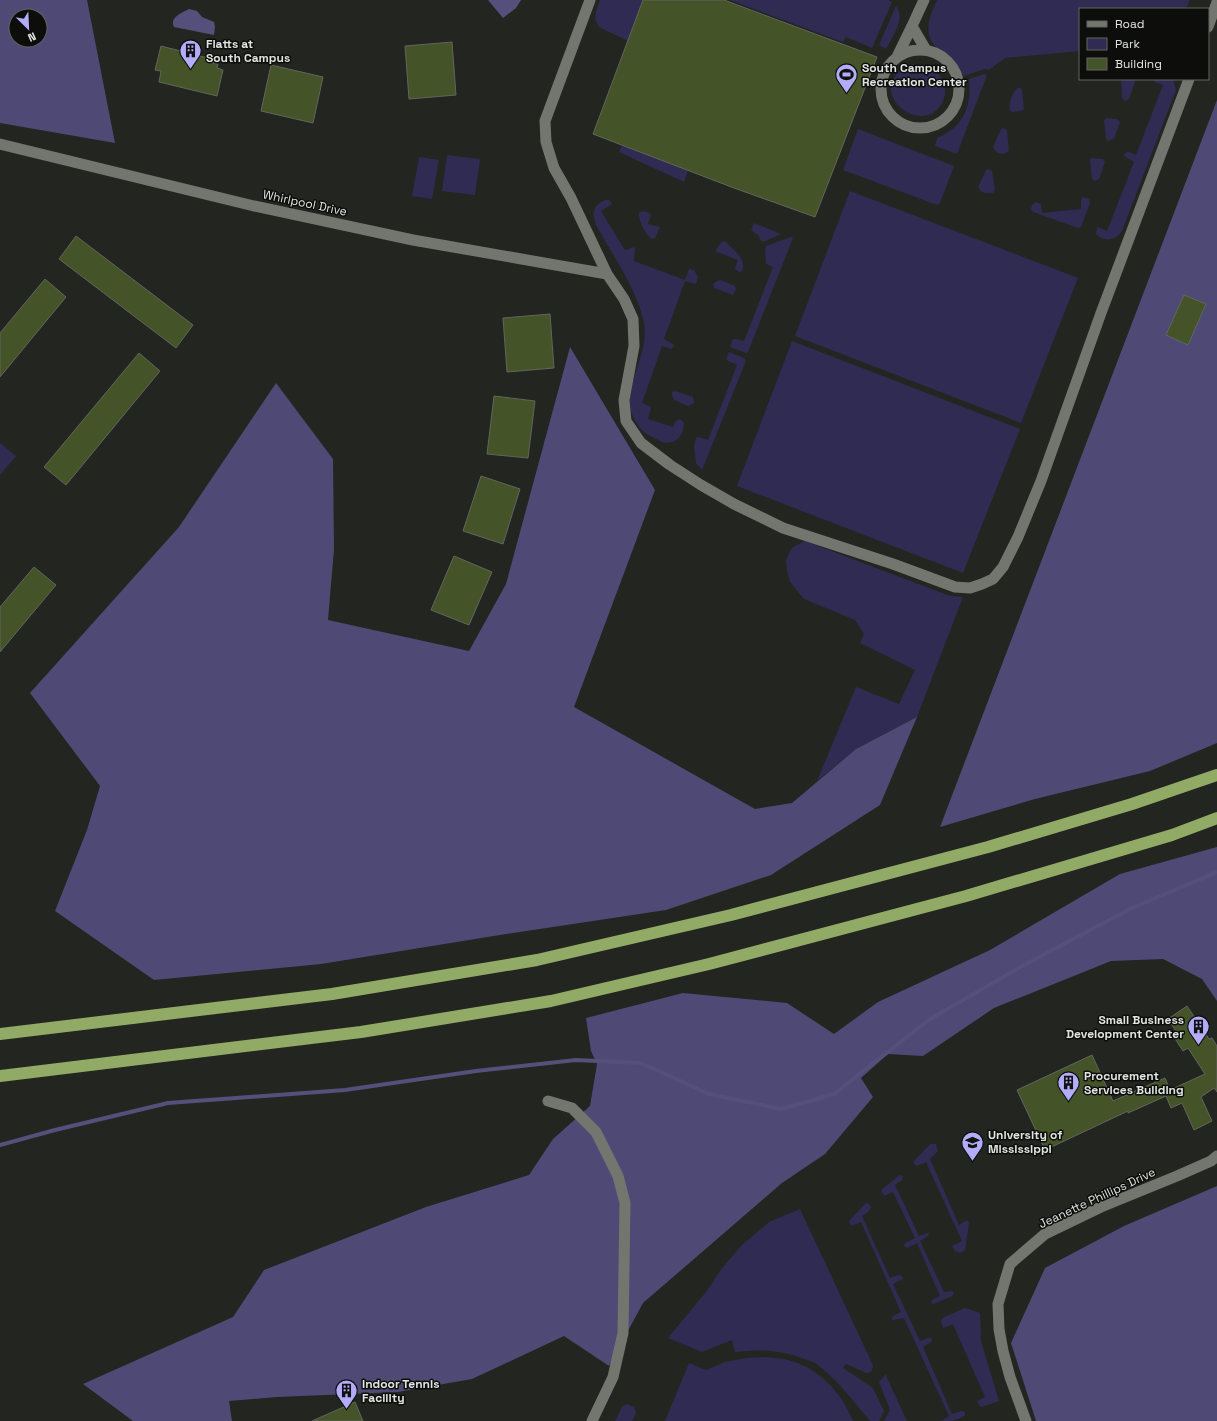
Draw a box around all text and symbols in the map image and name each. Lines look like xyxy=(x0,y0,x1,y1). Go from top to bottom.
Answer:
north arrow xyxy=(8,8,48,48)
legend xyxy=(1079,8,1209,80)
text: Road xyxy=(1115,16,1144,32)
text: N xyxy=(26,29,38,45)
place label: Flatts at South Campus xyxy=(206,36,290,66)
text: Park xyxy=(1115,36,1140,52)
building icon: Flatts at South Campus xyxy=(178,38,204,71)
text: Building xyxy=(1115,56,1162,72)
place label: South Campus Recreation Center xyxy=(862,60,967,90)
sports icon: South Campus Recreation Center xyxy=(834,62,860,95)
street label: Whirlpool Drive xyxy=(261,186,349,220)
place label: Small Business Development Center xyxy=(1066,1012,1184,1042)
building icon: Small Business Development Center xyxy=(1186,1014,1212,1047)
place label: Procurement Services Building xyxy=(1084,1068,1184,1098)
building icon: Procurement Services Building xyxy=(1055,1070,1081,1103)
place label: University of Mississippi xyxy=(988,1127,1062,1157)
school or university icon: University of Mississippi xyxy=(959,1129,985,1162)
street label: Jeanette Phillips Drive xyxy=(1036,1164,1158,1232)
place label: Indoor Tennis Facility xyxy=(362,1376,439,1406)
building icon: Indoor Tennis Facility xyxy=(333,1378,359,1411)

